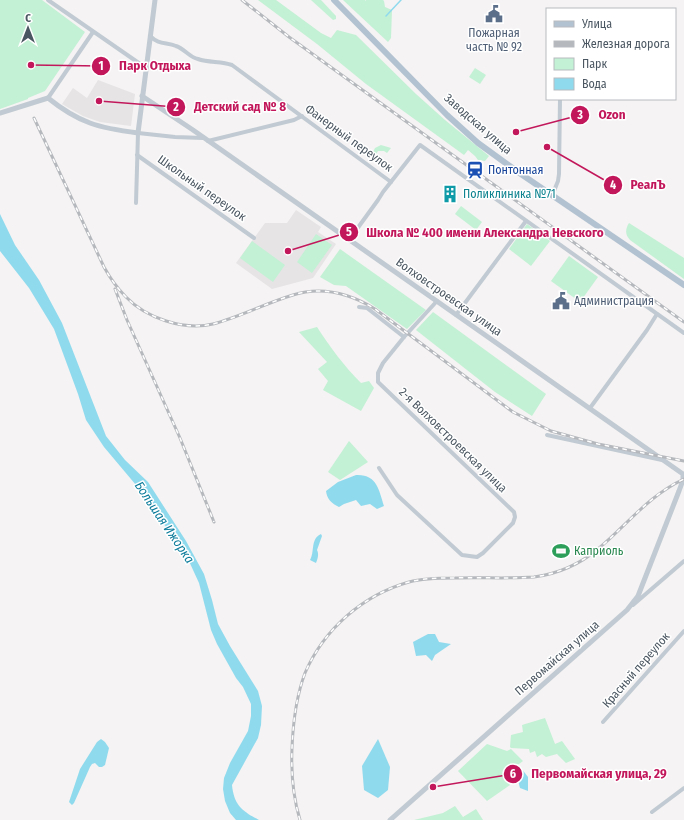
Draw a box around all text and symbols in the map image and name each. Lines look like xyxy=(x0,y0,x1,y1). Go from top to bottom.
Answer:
public building icon: Пожарная часть № 92 xyxy=(484,4,504,24)
north arrow xyxy=(8,8,48,48)
legend xyxy=(546,8,676,100)
text: С xyxy=(25,12,31,25)
text: Улица xyxy=(581,17,612,31)
place label: Пожарная часть № 92 xyxy=(466,26,522,54)
text: Железная дорога xyxy=(582,37,670,51)
callout: Парк Отдыха xyxy=(91,53,199,78)
text: Парк xyxy=(582,57,608,71)
text: Парк Отдыха xyxy=(119,58,191,73)
text: 1 xyxy=(98,59,104,73)
text: Вода xyxy=(582,77,607,91)
street label: Заводская улица xyxy=(441,91,515,157)
callout: Детский сад № 8 xyxy=(166,94,294,119)
text: Детский сад № 8 xyxy=(193,99,286,114)
text: 2 xyxy=(172,100,179,114)
street label: Фанерный переулок xyxy=(302,102,396,175)
callout: Ozon xyxy=(570,102,633,127)
text: Ozon xyxy=(598,107,626,122)
text: 3 xyxy=(576,108,583,122)
street label: Школьный переулок xyxy=(155,152,249,224)
station icon: Понтонная xyxy=(465,160,485,180)
place label: Понтонная xyxy=(488,163,543,177)
callout: РеалЪ xyxy=(603,172,674,197)
text: РеалЪ xyxy=(631,177,666,192)
text: 4 xyxy=(610,178,616,192)
building icon: Поликлиника №71 xyxy=(440,184,460,204)
place label: Поликлиника №71 xyxy=(463,187,556,201)
callout: Школа № 400 имени Александра Невского xyxy=(339,220,612,245)
text: 5 xyxy=(346,225,352,239)
text: Школа № 400 имени Александра Невского xyxy=(366,225,604,240)
street label: Волховстроевская улица xyxy=(393,255,505,339)
public building icon: Администрация xyxy=(551,291,571,311)
place label: Администрация xyxy=(574,294,654,308)
street label: 2-я Волховстроевская улица xyxy=(396,385,510,495)
water label: Большая Ижорка xyxy=(132,479,198,566)
sports icon: Каприоль xyxy=(551,541,571,561)
place label: Каприоль xyxy=(574,544,624,558)
street label: Первомайская улица xyxy=(512,618,602,698)
street label: Красный переулок xyxy=(599,629,673,711)
callout: Первомайская улица, 29 xyxy=(503,761,675,786)
text: Первомайская улица, 29 xyxy=(531,766,667,781)
text: 6 xyxy=(510,767,516,781)

